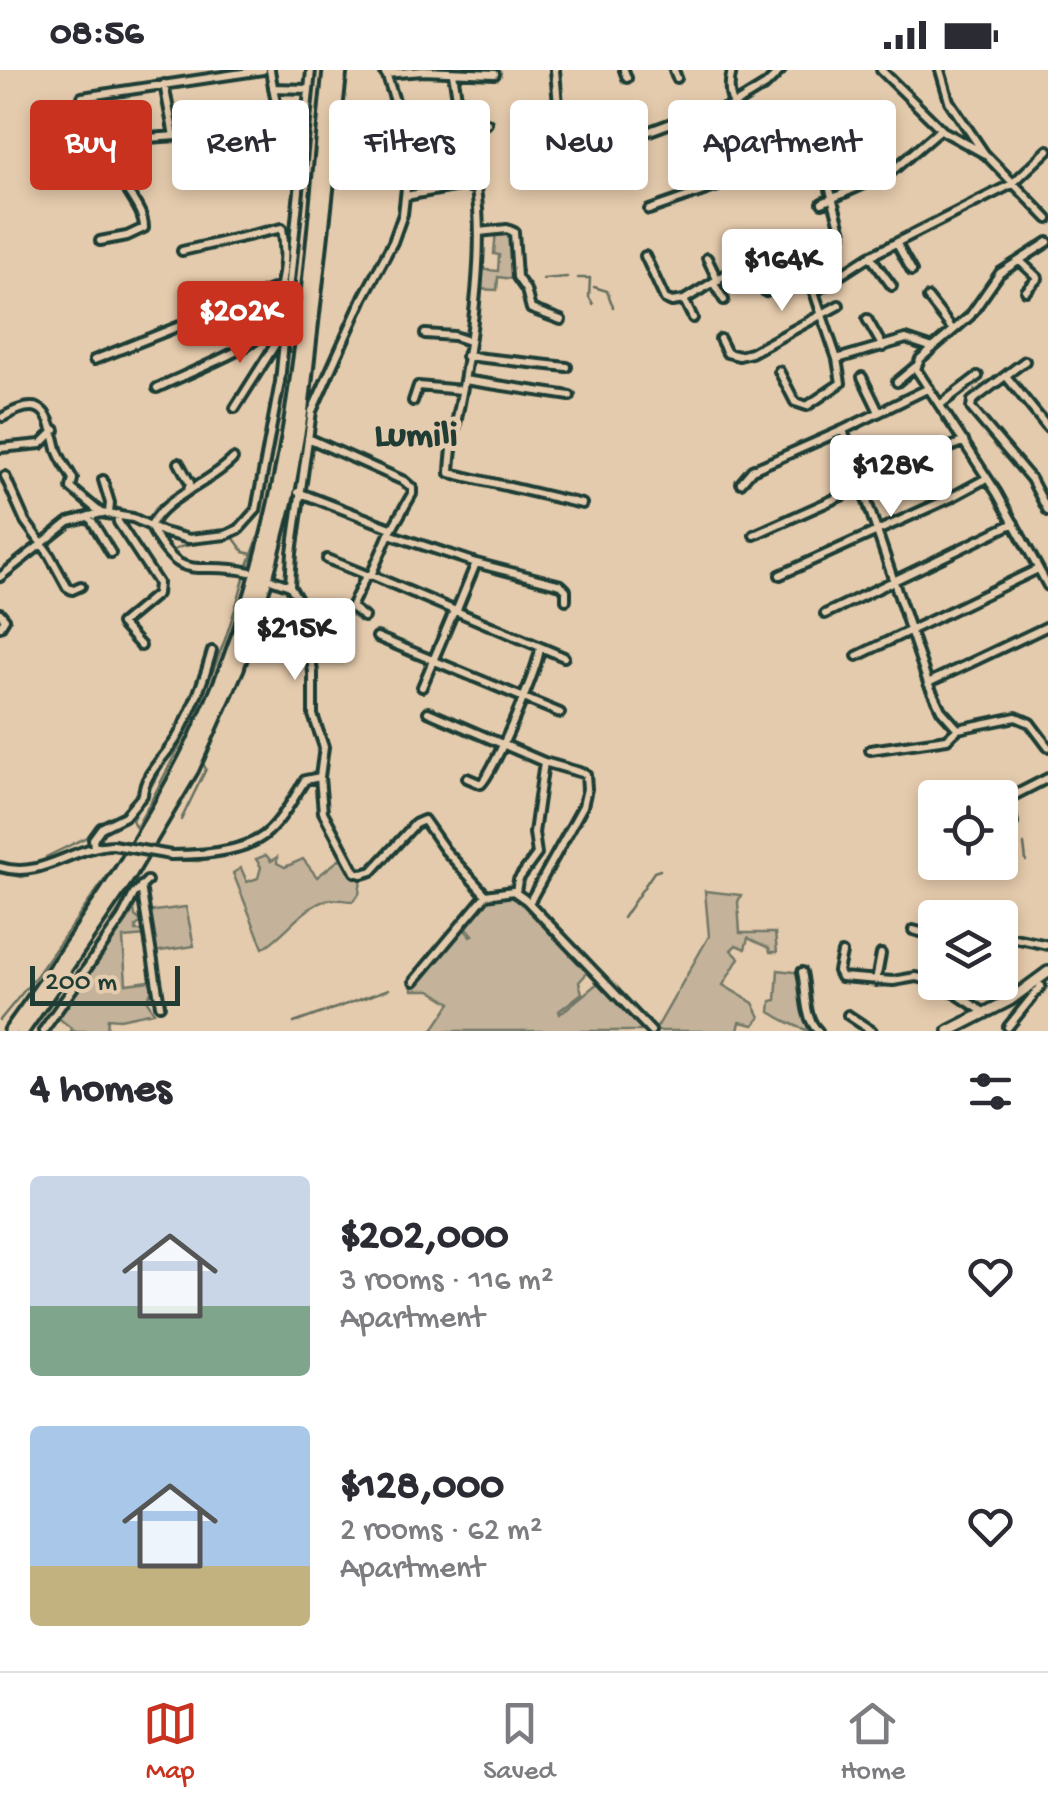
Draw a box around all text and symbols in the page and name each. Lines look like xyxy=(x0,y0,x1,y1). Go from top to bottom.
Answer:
text: 08:56 xyxy=(50,13,144,57)
chip: Buy xyxy=(30,100,152,190)
chip: Rent xyxy=(172,100,309,190)
chip: Filters xyxy=(329,100,490,190)
chip: New xyxy=(510,100,648,190)
chip: Apartment xyxy=(668,100,896,190)
pin: $164K xyxy=(712,229,852,314)
text: $164K xyxy=(744,242,820,280)
pin: $202K xyxy=(170,281,310,366)
text: $202K xyxy=(199,294,281,332)
district label: Lumili xyxy=(374,415,458,459)
pin: $128K xyxy=(821,435,961,520)
text: $128K xyxy=(852,448,930,486)
pin: $215K xyxy=(225,598,365,683)
text: $215K xyxy=(256,611,334,649)
map controls xyxy=(918,780,1018,1000)
button: locate xyxy=(918,780,1018,880)
button: layers xyxy=(918,900,1018,1000)
scale bar xyxy=(30,961,180,1006)
text: 200 m xyxy=(45,967,117,1000)
icon: filters xyxy=(963,1064,1018,1119)
text: 4 homes xyxy=(30,1067,171,1116)
text: $202,000 xyxy=(340,1214,509,1263)
icon: home xyxy=(110,1216,230,1336)
icon: heart xyxy=(963,1249,1018,1304)
text: 3 rooms · 116 m² xyxy=(340,1263,553,1301)
text: Apartment xyxy=(340,1301,484,1339)
text: $128,000 xyxy=(340,1464,504,1513)
icon: home xyxy=(110,1466,230,1586)
icon: heart xyxy=(963,1499,1018,1554)
text: 2 rooms · 62 m² xyxy=(340,1513,542,1551)
text: Apartment xyxy=(340,1551,484,1589)
tab: Map xyxy=(143,1696,198,1789)
tab: Saved xyxy=(483,1696,555,1789)
tab: Home xyxy=(840,1696,905,1789)

